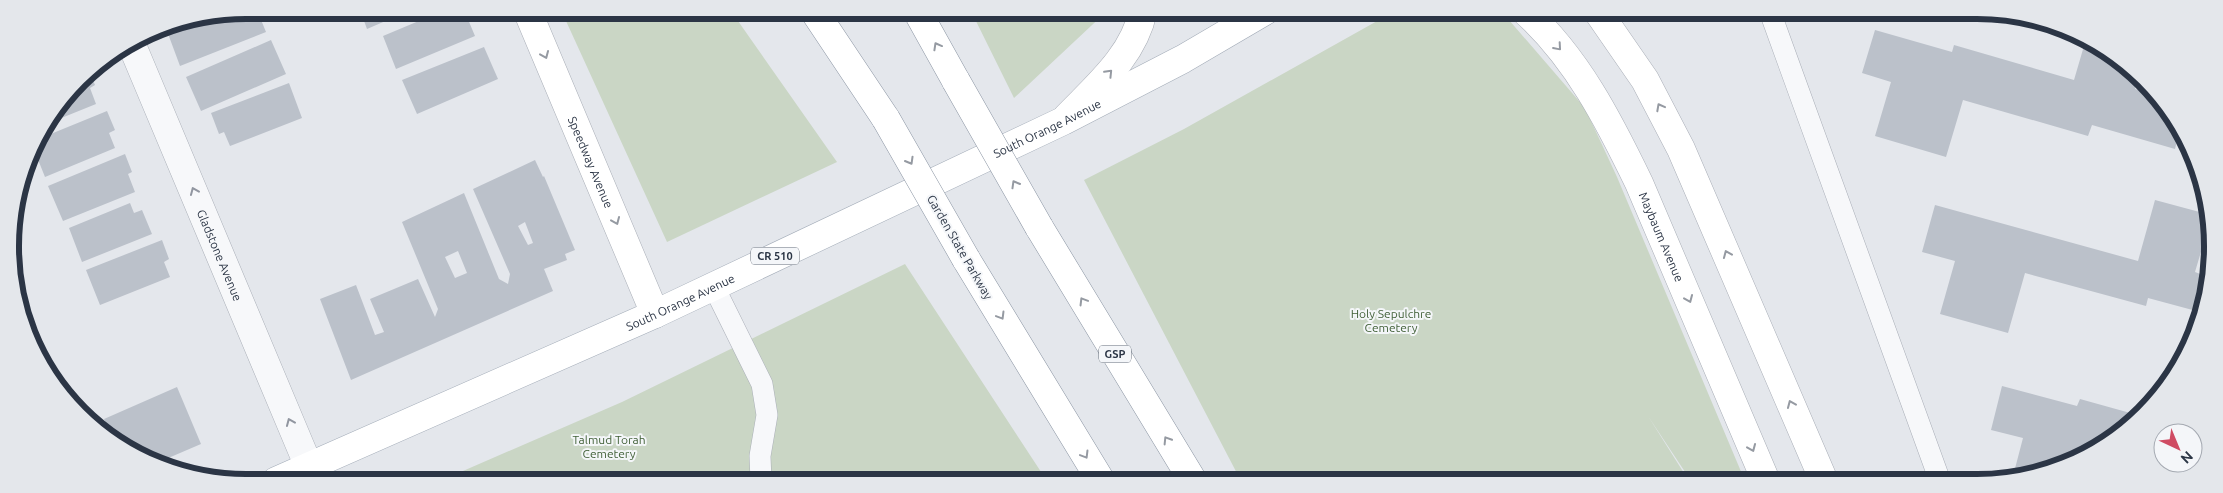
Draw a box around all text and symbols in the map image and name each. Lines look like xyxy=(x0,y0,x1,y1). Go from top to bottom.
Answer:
one-way arrow xyxy=(1552,41,1561,50)
one-way arrow xyxy=(933,42,943,51)
one-way arrow xyxy=(539,50,550,59)
one-way arrow xyxy=(1103,70,1112,79)
street label: South Orange Avenue xyxy=(991,96,1103,160)
one-way arrow xyxy=(1656,103,1666,112)
street label: Speedway Avenue xyxy=(566,114,616,210)
one-way arrow xyxy=(904,156,914,165)
one-way arrow xyxy=(1011,181,1021,190)
one-way arrow xyxy=(189,187,200,196)
street label: Maybaum Avenue xyxy=(1637,190,1687,283)
street label: Garden State Parkway xyxy=(925,193,995,302)
street label: Gladstone Avenue xyxy=(195,207,245,303)
one-way arrow xyxy=(609,216,620,225)
road number: CR 510 xyxy=(751,248,799,264)
one-way arrow xyxy=(1723,250,1734,259)
street label: South Orange Avenue xyxy=(624,271,736,333)
one-way arrow xyxy=(1682,294,1693,303)
one-way arrow xyxy=(1080,297,1090,306)
park label: Holy Sepulchre Cemetery xyxy=(1351,307,1431,334)
one-way arrow xyxy=(994,310,1004,319)
road number: GSP xyxy=(1099,346,1131,362)
one-way arrow xyxy=(1787,400,1798,409)
one-way arrow xyxy=(286,418,296,426)
north arrow xyxy=(2153,423,2203,473)
park label: Talmud Torah Cemetery xyxy=(572,433,646,460)
one-way arrow xyxy=(1164,436,1174,445)
one-way arrow xyxy=(1746,443,1757,452)
text: N xyxy=(2178,448,2196,467)
one-way arrow xyxy=(1078,449,1088,458)

